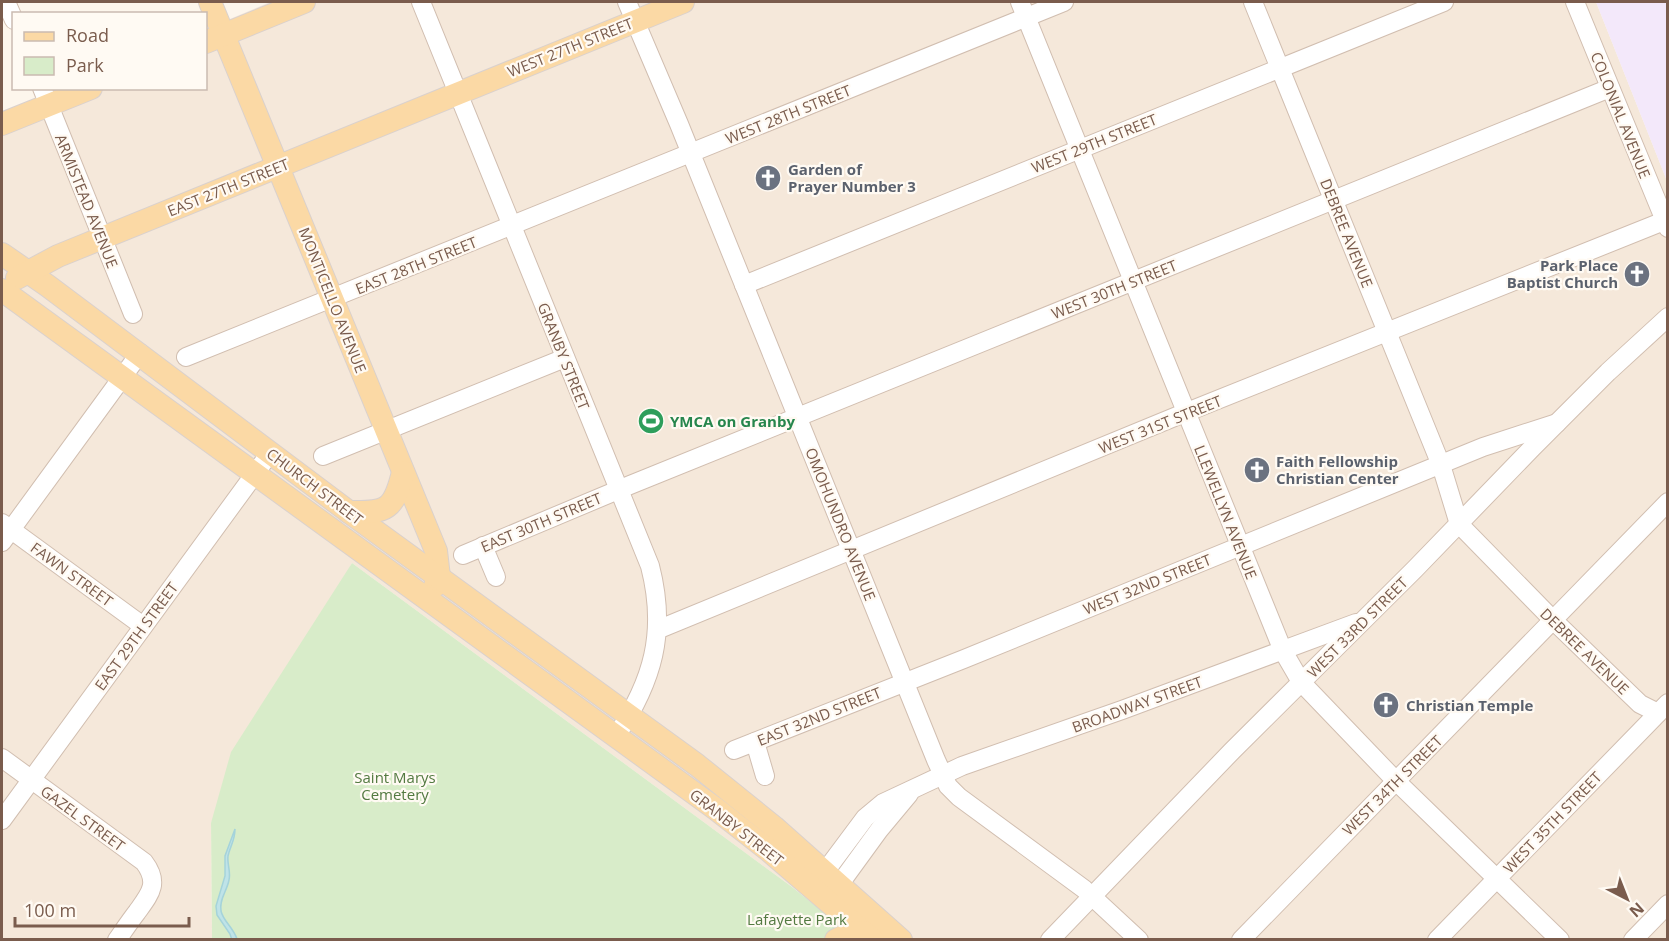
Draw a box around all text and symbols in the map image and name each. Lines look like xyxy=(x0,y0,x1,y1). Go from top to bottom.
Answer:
legend xyxy=(12,12,207,90)
street label: WEST 27TH STREET xyxy=(504,12,636,81)
text: Road xyxy=(66,23,109,47)
street label: COLONIAL AVENUE xyxy=(1587,49,1655,181)
text: Park xyxy=(66,53,104,77)
street label: WEST 28TH STREET xyxy=(722,79,854,148)
street label: WEST 29TH STREET xyxy=(1028,108,1160,177)
street label: ARMISTEAD AVENUE xyxy=(51,131,123,271)
street label: EAST 27TH STREET xyxy=(164,153,292,220)
place label: Garden of Prayer Number 3 xyxy=(788,159,916,196)
church icon: Garden of Prayer Number 3 xyxy=(753,163,783,193)
street label: DEBREE AVENUE xyxy=(1316,175,1378,291)
street label: MONTICELLO AVENUE xyxy=(295,224,371,376)
street label: EAST 28TH STREET xyxy=(352,231,480,298)
street label: WEST 30TH STREET xyxy=(1048,254,1180,323)
place label: Park Place Baptist Church xyxy=(1507,255,1618,292)
church icon: Park Place Baptist Church xyxy=(1622,259,1652,289)
street label: GRANBY STREET xyxy=(533,300,595,413)
street label: WEST 31ST STREET xyxy=(1096,390,1225,458)
sports icon: YMCA on Granby xyxy=(636,406,666,436)
place label: YMCA on Granby xyxy=(670,411,795,431)
street label: LLEWELLYN AVENUE xyxy=(1190,442,1262,582)
street label: CHURCH STREET xyxy=(263,443,368,529)
street label: OMOHUNDRO AVENUE xyxy=(801,445,881,603)
place label: Faith Fellowship Christian Center xyxy=(1276,451,1399,488)
church icon: Faith Fellowship Christian Center xyxy=(1242,455,1272,485)
street label: EAST 30TH STREET xyxy=(478,487,605,556)
street label: FAWN STREET xyxy=(27,537,118,611)
street label: WEST 32ND STREET xyxy=(1080,549,1215,619)
street label: WEST 33RD STREET xyxy=(1302,572,1412,682)
street label: EAST 29TH STREET xyxy=(90,577,183,694)
street label: DEBREE AVENUE xyxy=(1536,603,1634,699)
street label: BROADWAY STREET xyxy=(1069,671,1206,737)
street label: EAST 32ND STREET xyxy=(754,682,885,750)
church icon: Christian Temple xyxy=(1371,690,1401,720)
place label: Christian Temple xyxy=(1406,695,1534,715)
street label: WEST 34TH STREET xyxy=(1338,730,1447,839)
street label: WEST 35TH STREET xyxy=(1498,766,1606,877)
park label: Saint Marys Cemetery xyxy=(354,767,436,804)
street label: GAZEL STREET xyxy=(37,781,130,856)
street label: GRANBY STREET xyxy=(686,784,788,870)
north arrow xyxy=(1597,869,1657,929)
scale bar xyxy=(15,890,189,928)
text: 100 m xyxy=(24,898,76,922)
text: N xyxy=(1625,898,1649,923)
park label: Lafayette Park xyxy=(747,909,847,929)

